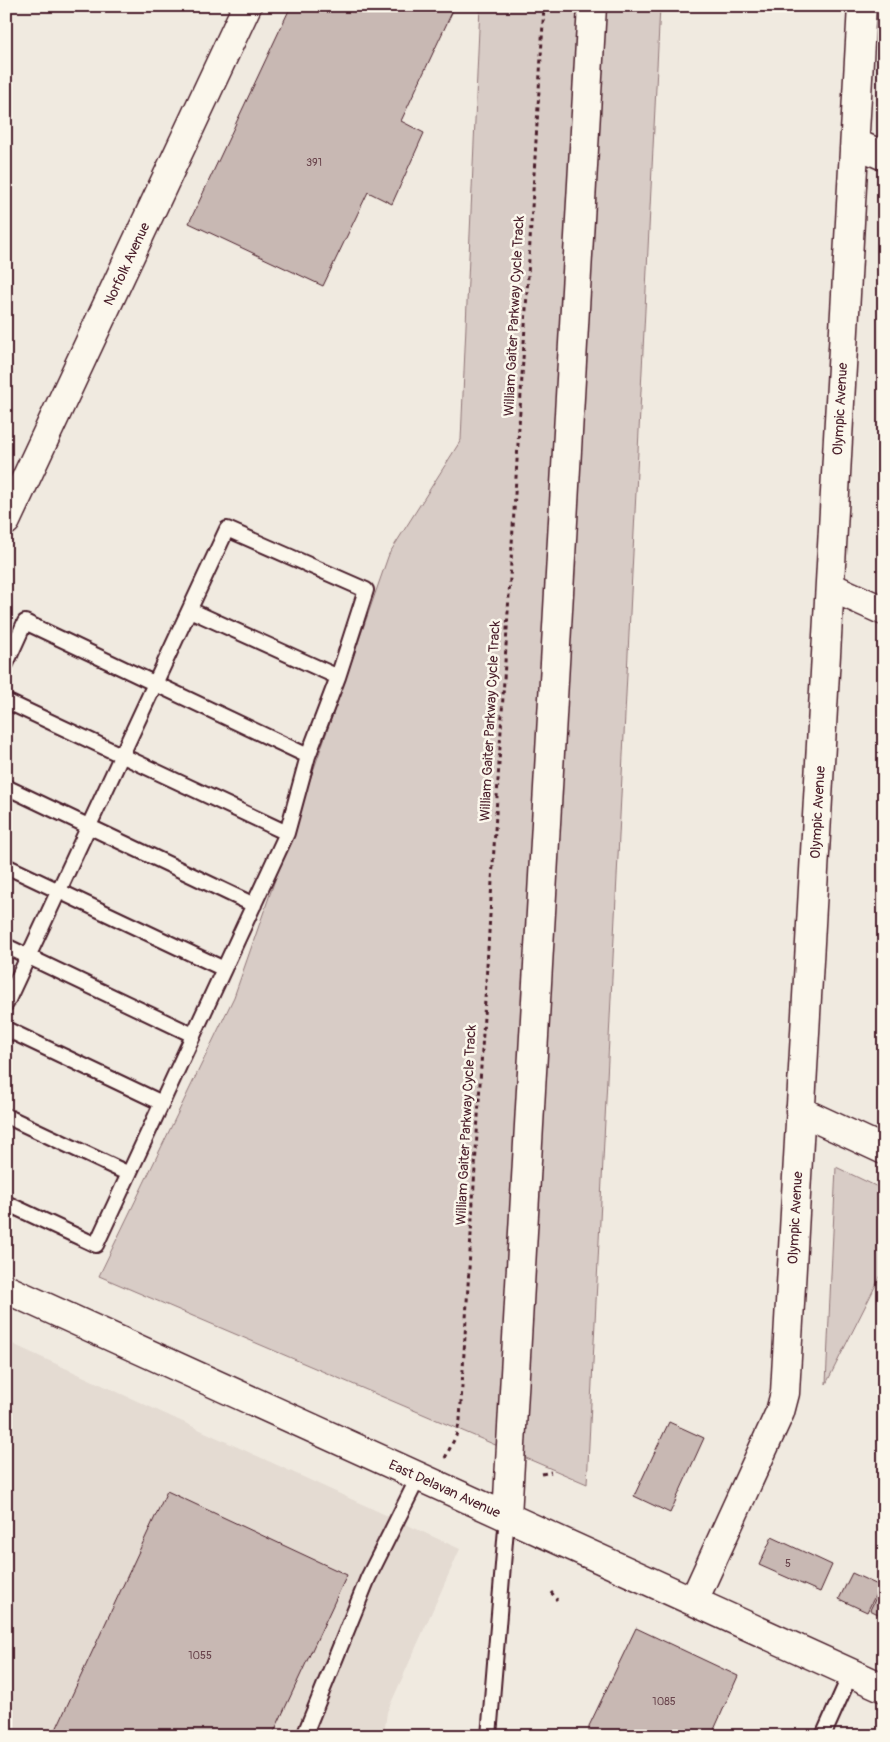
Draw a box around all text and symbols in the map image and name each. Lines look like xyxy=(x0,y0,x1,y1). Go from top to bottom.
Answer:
house number: 391 xyxy=(306,156,322,169)
street label: William Gaiter Parkway Cycle Track xyxy=(500,215,528,417)
street label: Norfolk Avenue xyxy=(100,219,153,308)
street label: Olympic Avenue xyxy=(829,362,851,456)
street label: William Gaiter Parkway Cycle Track xyxy=(476,620,504,822)
street label: Olympic Avenue xyxy=(806,765,828,859)
street label: William Gaiter Parkway Cycle Track xyxy=(452,1024,480,1226)
street label: Olympic Avenue xyxy=(784,1171,806,1265)
street label: East Delavan Avenue xyxy=(386,1456,503,1521)
house number: 5 xyxy=(785,1557,791,1570)
house number: 1055 xyxy=(188,1649,212,1662)
house number: 1085 xyxy=(652,1695,676,1708)

